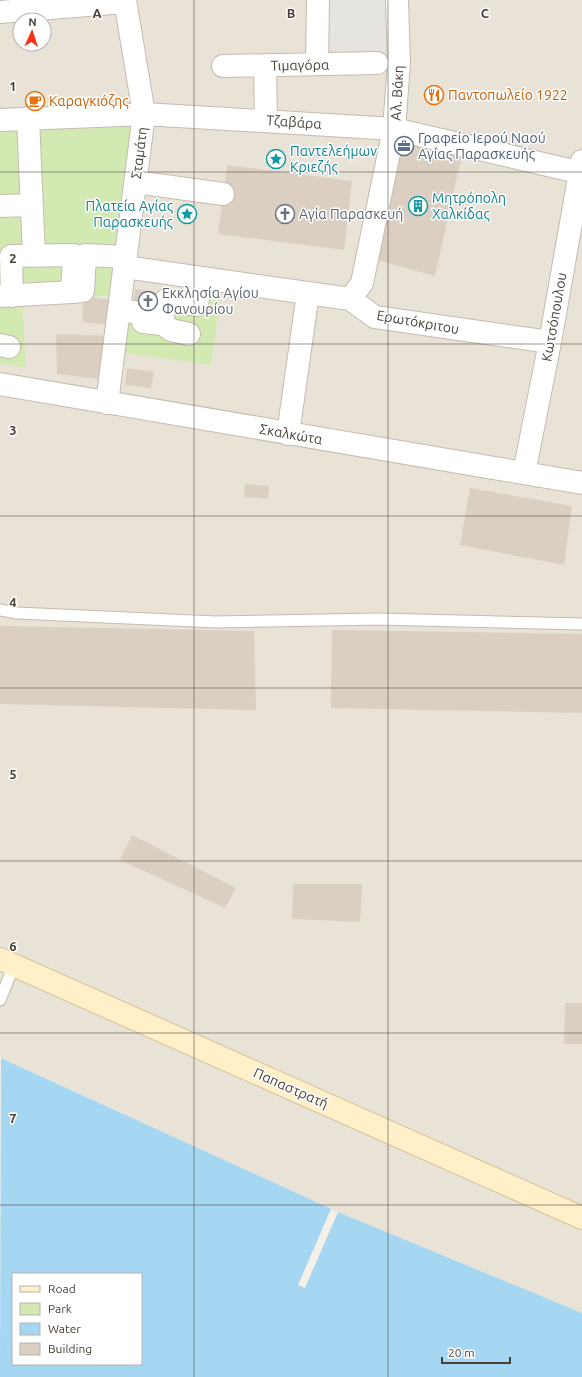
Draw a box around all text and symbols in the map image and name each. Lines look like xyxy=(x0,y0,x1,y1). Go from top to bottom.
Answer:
text: A xyxy=(92,6,102,20)
text: B xyxy=(287,6,296,20)
text: C xyxy=(481,6,490,20)
north arrow xyxy=(12,12,52,52)
text: N xyxy=(28,16,37,28)
street label: Τιμαγόρα xyxy=(270,56,330,74)
street label: Αλ. Βάκη xyxy=(388,65,406,121)
text: 1 xyxy=(9,79,17,93)
restaurant icon: Παντοπωλείο 1922 xyxy=(423,84,445,106)
place label: Παντοπωλείο 1922 xyxy=(448,87,568,103)
cafe icon: Καραγκιόζης xyxy=(24,90,46,112)
place label: Καραγκιόζης xyxy=(49,93,129,109)
street label: Τζαβάρα xyxy=(266,112,323,132)
street label: Σταμάτη xyxy=(128,126,150,180)
place label: Γραφείο Ιερού Ναού Αγίας Παρασκευής xyxy=(418,130,546,162)
office icon: Γραφείο Ιερού Ναού Αγίας Παρασκευής xyxy=(393,135,415,157)
place label: Παντελεήμων Κριεζής xyxy=(290,143,377,175)
place icon: Παντελεήμων Κριεζής xyxy=(265,148,287,170)
place label: Μητρόπολη Χαλκίδας xyxy=(432,190,506,222)
building icon: Μητρόπολη Χαλκίδας xyxy=(407,195,429,217)
place label: Πλατεία Αγίας Παρασκευής xyxy=(86,198,174,230)
place icon: Πλατεία Αγίας Παρασκευής xyxy=(176,203,198,225)
church icon: Αγία Παρασκευή xyxy=(274,203,296,225)
place label: Αγία Παρασκευή xyxy=(299,206,403,222)
text: 2 xyxy=(9,251,17,265)
street label: Κωτσόπουλου xyxy=(538,271,570,363)
place label: Εκκλησία Αγίου Φανουρίου xyxy=(162,285,259,317)
church icon: Εκκλησία Αγίου Φανουρίου xyxy=(137,290,159,312)
street label: Ερωτόκριτου xyxy=(376,307,460,337)
street label: Σκαλκώτα xyxy=(258,421,324,448)
text: 3 xyxy=(9,423,17,437)
text: 4 xyxy=(9,595,17,609)
text: 5 xyxy=(9,767,17,781)
text: 6 xyxy=(9,939,17,953)
street label: Παπαστρατή xyxy=(251,1064,331,1112)
text: 7 xyxy=(9,1111,17,1125)
legend xyxy=(12,1273,142,1365)
text: Road xyxy=(48,1282,76,1295)
text: Park xyxy=(48,1302,72,1315)
text: Water xyxy=(48,1322,81,1335)
scale bar xyxy=(442,1339,510,1365)
text: Building xyxy=(48,1342,92,1355)
text: 20 m xyxy=(448,1346,475,1359)

